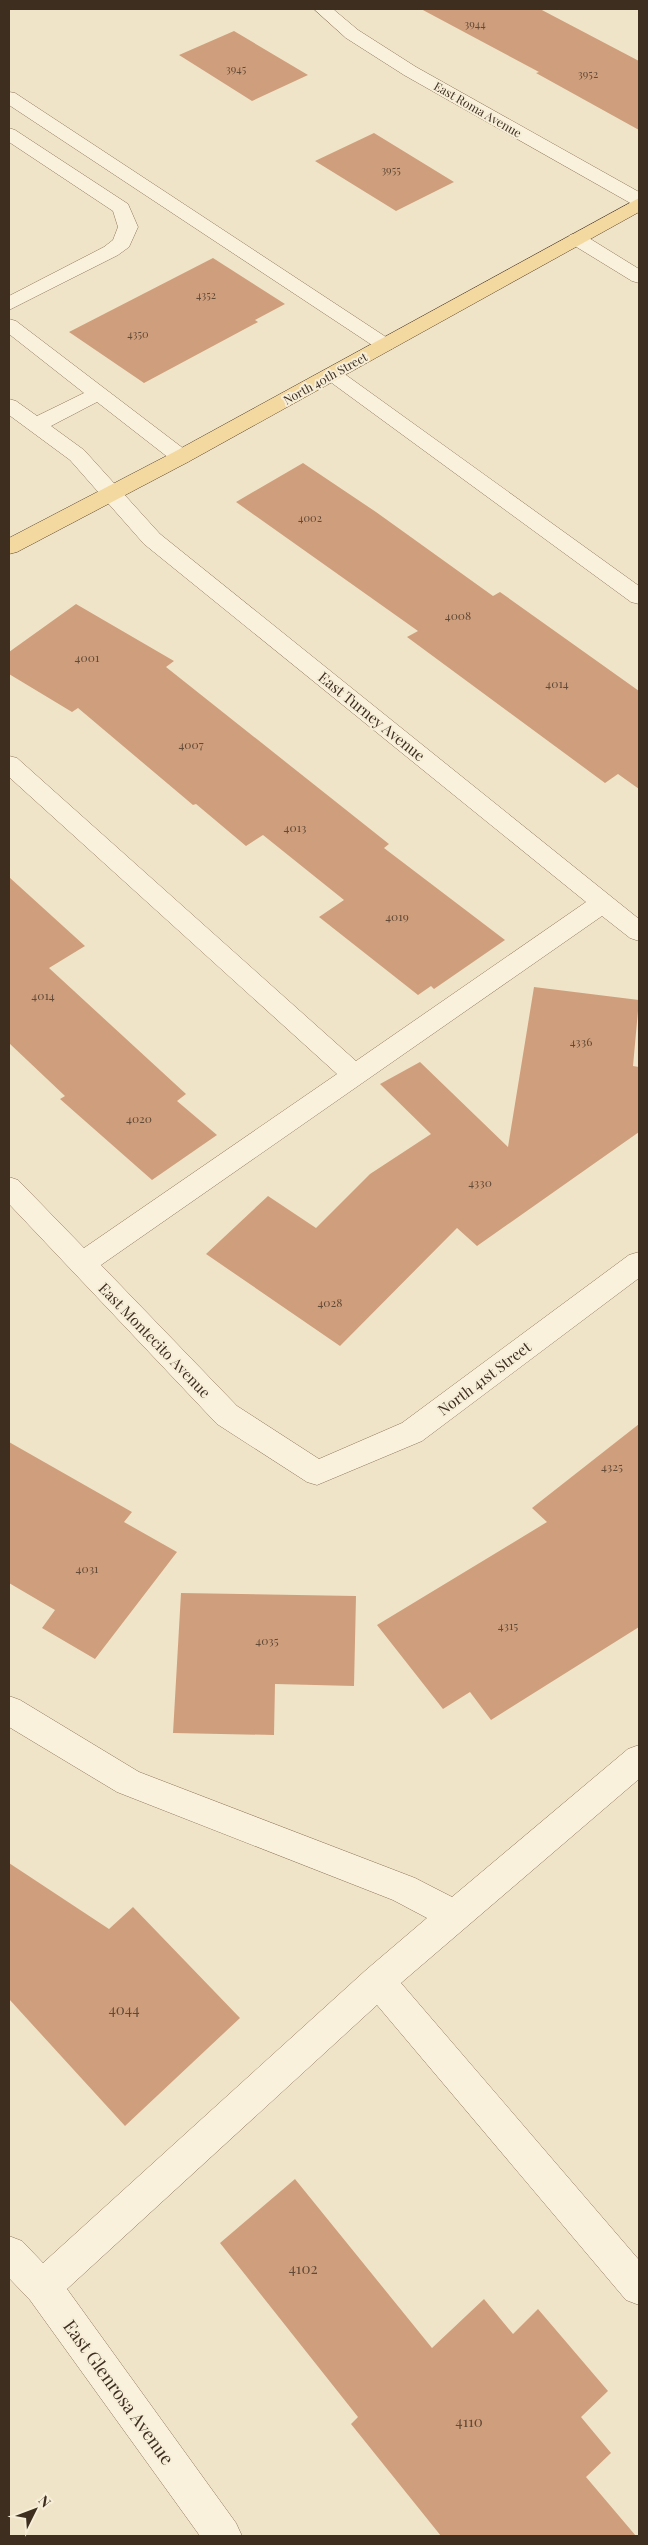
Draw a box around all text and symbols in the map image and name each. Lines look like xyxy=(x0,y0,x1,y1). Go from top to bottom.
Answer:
house number: 3944 xyxy=(464,16,486,31)
house number: 3945 xyxy=(226,61,247,76)
house number: 3952 xyxy=(578,66,598,81)
street label: East Roma Avenue xyxy=(431,77,525,141)
house number: 3955 xyxy=(381,162,401,177)
house number: 4352 xyxy=(196,287,216,302)
house number: 4350 xyxy=(127,326,149,341)
street label: North 40th Street xyxy=(280,348,371,408)
house number: 4002 xyxy=(298,510,322,525)
house number: 4008 xyxy=(445,607,471,623)
house number: 4001 xyxy=(75,649,100,665)
street label: East Turney Avenue xyxy=(315,667,429,765)
house number: 4014 xyxy=(545,675,569,691)
house number: 4007 xyxy=(178,736,204,752)
house number: 4013 xyxy=(284,819,306,835)
house number: 4019 xyxy=(385,908,409,924)
house number: 4014 xyxy=(31,987,55,1003)
house number: 4336 xyxy=(570,1033,592,1049)
house number: 4020 xyxy=(126,1110,152,1126)
house number: 4330 xyxy=(468,1174,492,1190)
street label: East Montecito Avenue xyxy=(95,1278,215,1402)
house number: 4028 xyxy=(317,1294,343,1310)
street label: North 41st Street xyxy=(433,1336,535,1420)
house number: 4325 xyxy=(601,1458,623,1474)
house number: 4031 xyxy=(76,1560,99,1576)
house number: 4315 xyxy=(498,1617,518,1633)
house number: 4035 xyxy=(255,1632,279,1648)
house number: 4044 xyxy=(108,1999,140,2019)
house number: 4102 xyxy=(288,2258,318,2278)
street label: East Glenrosa Avenue xyxy=(58,2315,180,2469)
house number: 4110 xyxy=(455,2411,483,2431)
north arrow xyxy=(10,2485,60,2535)
text: N xyxy=(35,2491,55,2511)

